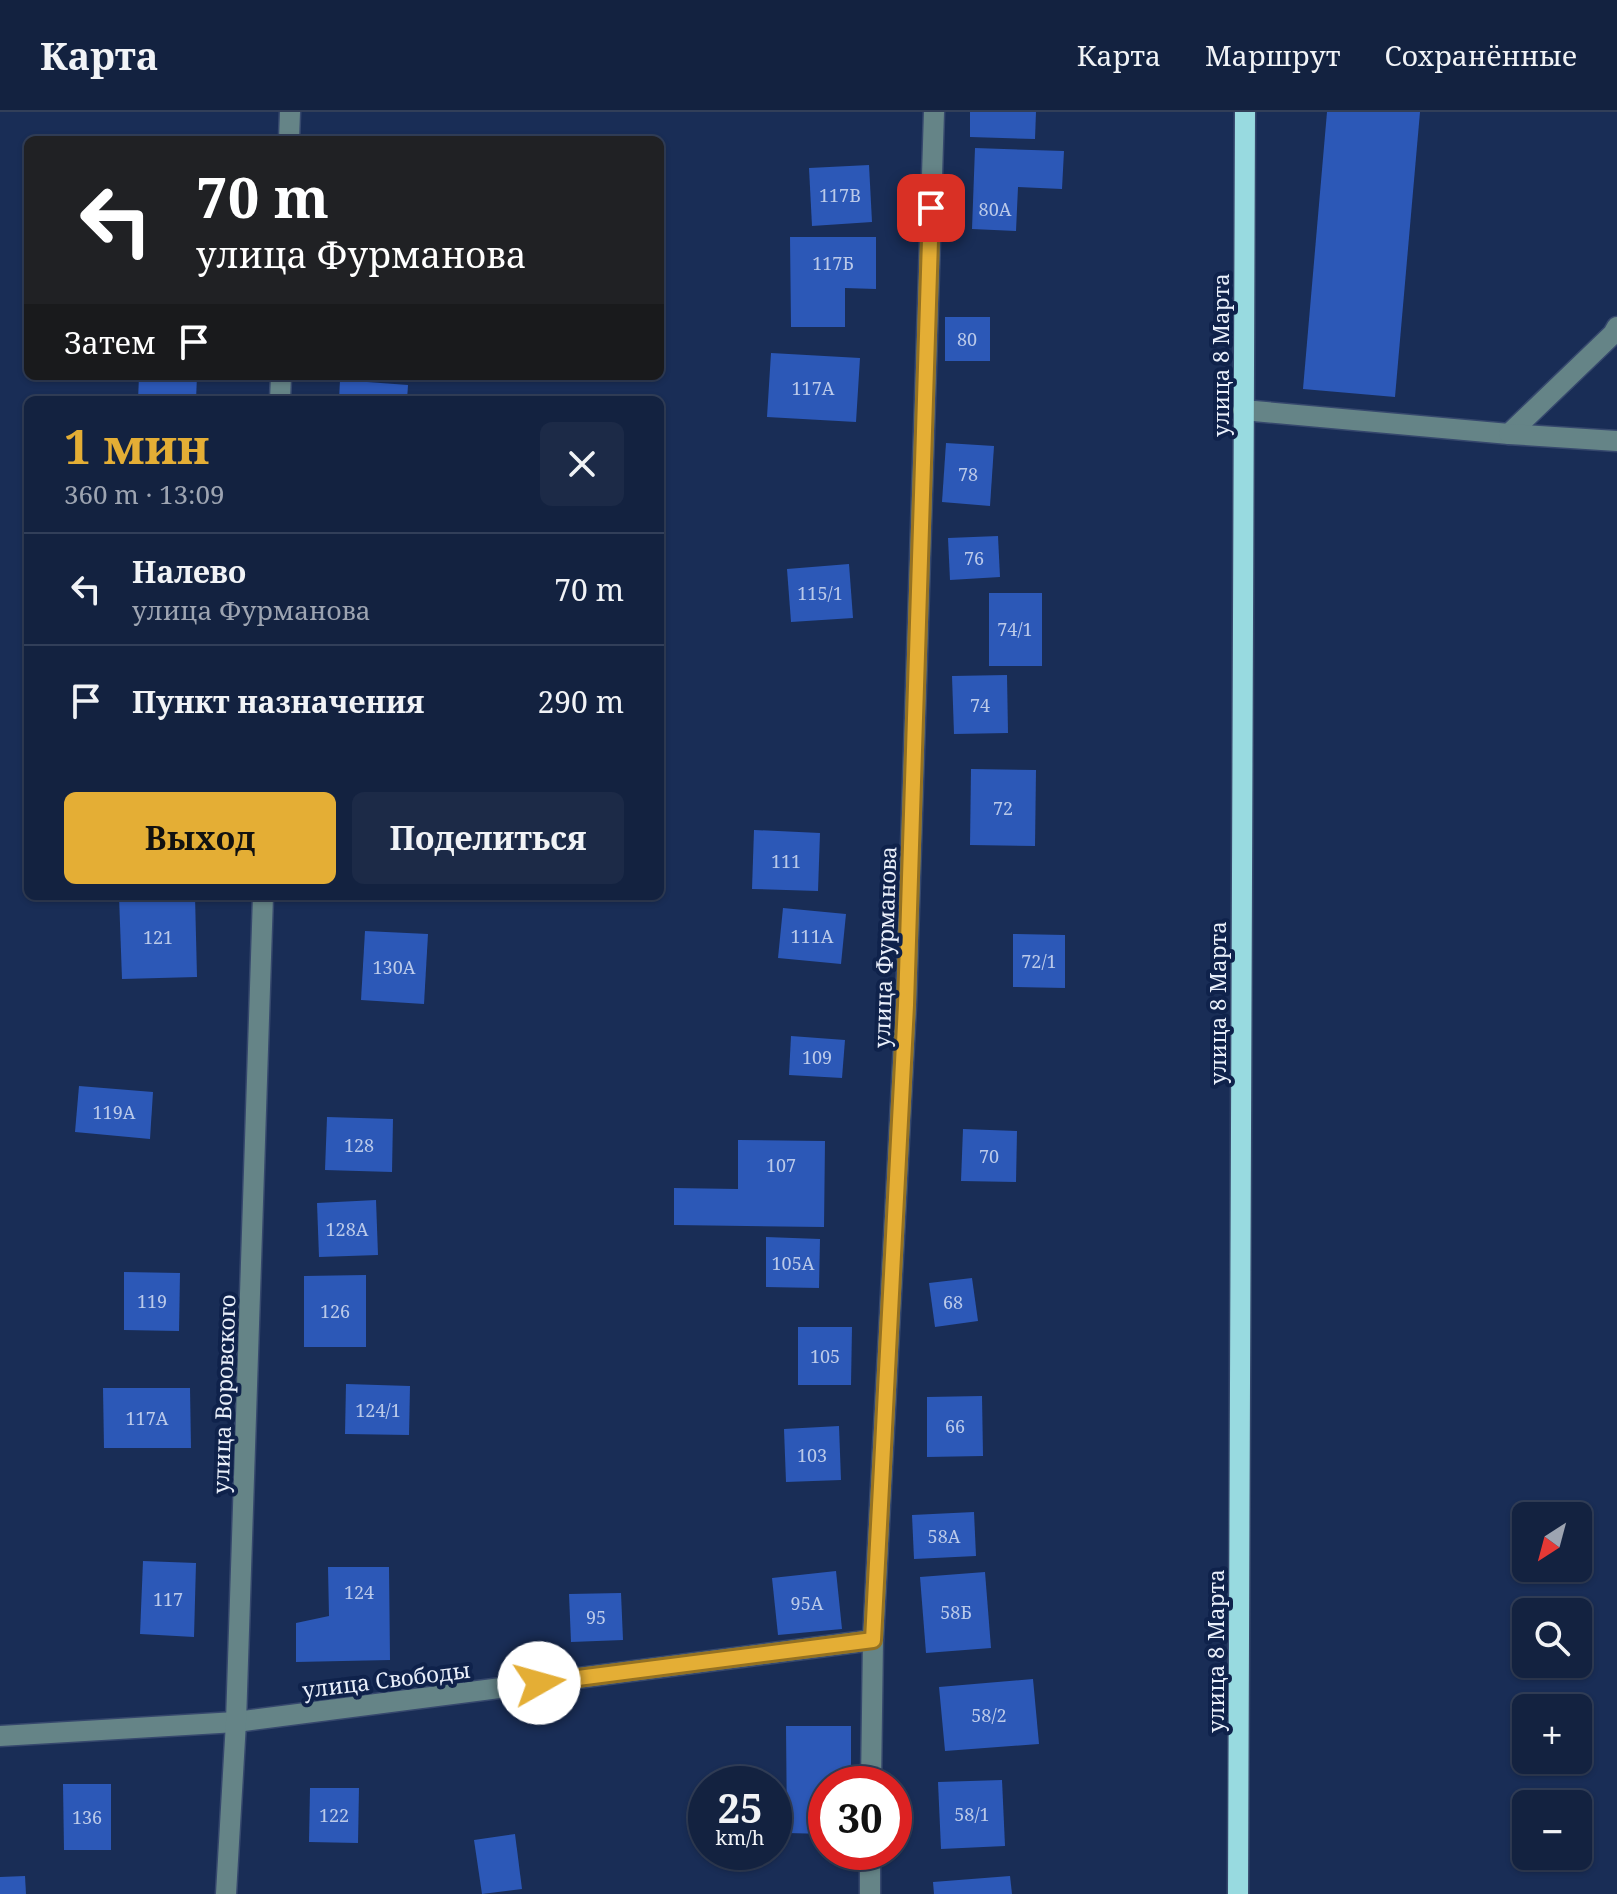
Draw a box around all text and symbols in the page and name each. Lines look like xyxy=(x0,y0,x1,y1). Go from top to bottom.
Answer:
text: Карта xyxy=(40,29,158,81)
text: Карта xyxy=(1077,36,1161,74)
text: Маршрут xyxy=(1205,36,1340,74)
text: Сохранённые xyxy=(1384,36,1577,74)
text: 70 m xyxy=(196,158,329,234)
icon: left xyxy=(64,168,168,272)
pin xyxy=(897,174,965,242)
house number: 117В xyxy=(819,183,861,207)
icon: arrive xyxy=(909,186,953,230)
house number: 80А xyxy=(979,197,1012,221)
text: улица Фурманова xyxy=(196,230,526,279)
house number: 117Б xyxy=(812,251,854,275)
street label: улица 8 Марта xyxy=(1205,273,1235,437)
icon: arrive xyxy=(172,320,216,364)
text: Затем xyxy=(64,322,156,363)
house number: 80 xyxy=(957,327,977,351)
house number: 117А xyxy=(792,376,835,400)
text: 1 мин xyxy=(64,413,209,478)
button: close xyxy=(540,422,624,506)
house number: 78 xyxy=(958,462,978,486)
text: 360 m · 13:09 xyxy=(64,476,225,512)
house number: 76 xyxy=(964,546,984,570)
text: Налево xyxy=(132,551,246,592)
icon: left xyxy=(64,567,108,611)
text: 70 m xyxy=(554,569,624,610)
house number: 115/1 xyxy=(797,581,843,605)
text: улица Фурманова xyxy=(132,592,371,628)
house number: 74/1 xyxy=(997,617,1033,641)
icon: arrive xyxy=(64,679,108,723)
text: Пункт назначения xyxy=(132,681,424,722)
text: 290 m xyxy=(538,681,624,722)
house number: 74 xyxy=(970,693,990,717)
button: Выход xyxy=(64,792,336,884)
button: Поделиться xyxy=(352,792,624,884)
house number: 72 xyxy=(993,796,1013,820)
street label: улица Фурманова xyxy=(865,846,903,1048)
house number: 111 xyxy=(771,849,801,873)
street label: улица 8 Марта xyxy=(1202,921,1232,1085)
house number: 111А xyxy=(791,924,834,948)
house number: 121 xyxy=(143,925,173,949)
house number: 72/1 xyxy=(1021,949,1057,973)
house number: 130А xyxy=(373,955,416,979)
house number: 109 xyxy=(802,1045,832,1069)
house number: 119А xyxy=(93,1100,136,1124)
house number: 128 xyxy=(344,1133,374,1157)
house number: 70 xyxy=(979,1144,999,1168)
house number: 107 xyxy=(766,1153,796,1177)
house number: 128А xyxy=(326,1217,369,1241)
house number: 105А xyxy=(772,1251,815,1275)
house number: 119 xyxy=(137,1289,167,1313)
house number: 68 xyxy=(943,1290,963,1314)
street label: улица Воровского xyxy=(205,1294,241,1494)
house number: 126 xyxy=(320,1299,350,1323)
house number: 105 xyxy=(810,1344,840,1368)
house number: 124/1 xyxy=(355,1398,401,1422)
house number: 117А xyxy=(126,1406,169,1430)
house number: 66 xyxy=(945,1414,965,1438)
house number: 103 xyxy=(797,1443,827,1467)
north arrow xyxy=(1512,1502,1592,1582)
map controls xyxy=(1512,1502,1592,1870)
house number: 58А xyxy=(928,1524,961,1548)
street label: улица 8 Марта xyxy=(1200,1569,1230,1733)
house number: 124 xyxy=(344,1580,374,1604)
house number: 117 xyxy=(153,1587,183,1611)
house number: 95А xyxy=(791,1591,824,1615)
button: search xyxy=(1512,1598,1592,1678)
house number: 58Б xyxy=(940,1600,972,1624)
house number: 95 xyxy=(586,1605,606,1629)
position arrow xyxy=(497,1641,581,1725)
street label: улица Свободы xyxy=(300,1654,472,1704)
button: + xyxy=(1512,1694,1592,1774)
house number: 58/2 xyxy=(971,1703,1007,1727)
speed limit sign: 30 xyxy=(808,1766,912,1870)
text: 25 xyxy=(717,1780,763,1835)
button: − xyxy=(1512,1790,1592,1870)
house number: 58/1 xyxy=(954,1802,990,1826)
house number: 122 xyxy=(319,1803,349,1827)
house number: 136 xyxy=(72,1805,102,1829)
text: km/h xyxy=(715,1824,765,1851)

